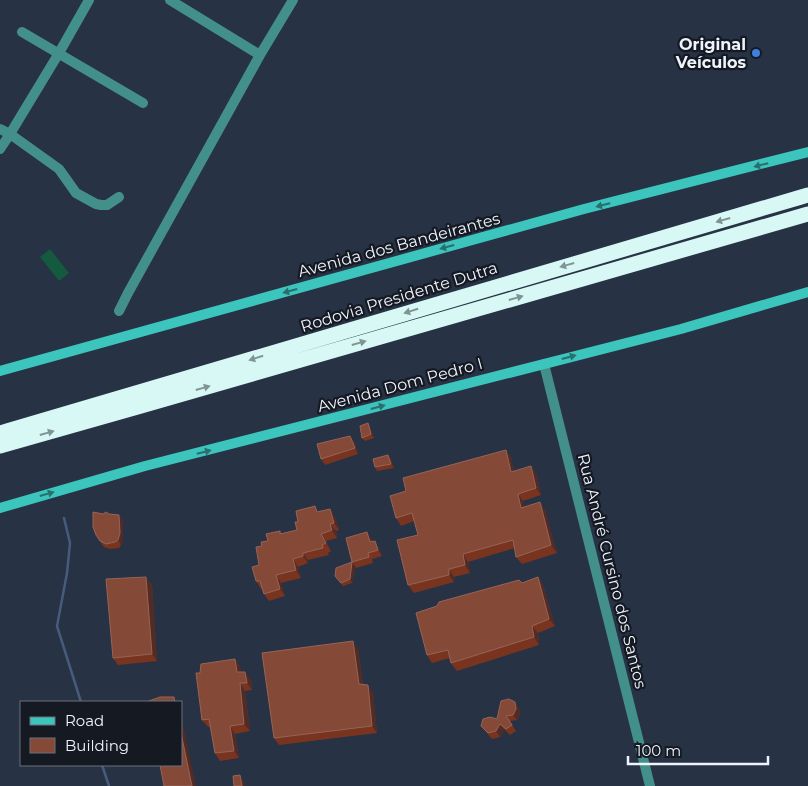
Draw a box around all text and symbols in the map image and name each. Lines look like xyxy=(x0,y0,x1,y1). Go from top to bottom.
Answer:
place label: Original Veículos xyxy=(675,35,746,72)
marker: Original Veículos xyxy=(750,47,762,59)
one-way arrow xyxy=(753,161,768,169)
one-way arrow xyxy=(596,201,611,209)
street label: Avenida dos Bandeirantes xyxy=(296,209,502,281)
one-way arrow xyxy=(716,216,731,224)
one-way arrow xyxy=(439,244,454,252)
street label: Rodovia Presidente Dutra xyxy=(298,258,500,336)
one-way arrow xyxy=(560,262,575,270)
one-way arrow xyxy=(282,287,297,295)
one-way arrow xyxy=(508,294,523,302)
one-way arrow xyxy=(404,308,419,316)
one-way arrow xyxy=(352,339,367,347)
one-way arrow xyxy=(561,353,577,361)
street label: Avenida Dom Pedro I xyxy=(315,354,485,416)
one-way arrow xyxy=(248,355,263,363)
one-way arrow xyxy=(196,384,211,392)
one-way arrow xyxy=(370,402,385,410)
one-way arrow xyxy=(40,428,55,436)
one-way arrow xyxy=(196,447,211,455)
street label: Rua André Cursino dos Santos xyxy=(574,452,650,691)
one-way arrow xyxy=(39,490,54,498)
legend xyxy=(20,701,182,766)
text: Road xyxy=(65,711,104,730)
scale bar xyxy=(628,734,768,766)
text: Building xyxy=(65,736,129,755)
text: 100 m xyxy=(636,741,681,760)

